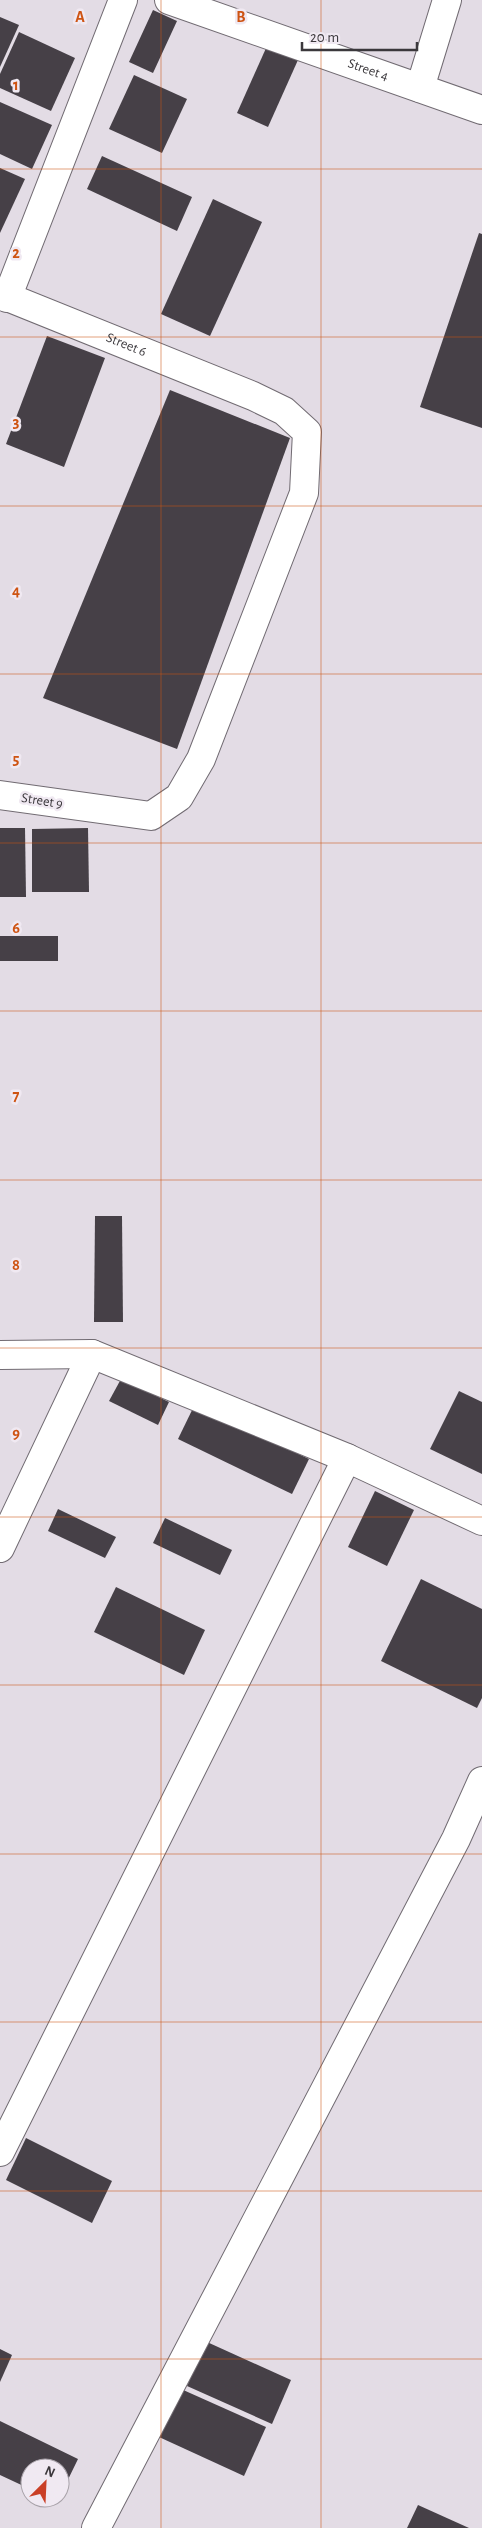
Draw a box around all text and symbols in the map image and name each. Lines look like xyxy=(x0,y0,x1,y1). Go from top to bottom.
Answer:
text: A xyxy=(75,9,85,25)
text: B xyxy=(236,9,246,25)
scale bar xyxy=(302,20,417,52)
text: 20 m xyxy=(310,30,339,45)
street label: Street 4 xyxy=(346,56,390,84)
text: 1 xyxy=(13,77,19,93)
text: 2 xyxy=(12,245,20,261)
street label: Street 6 xyxy=(104,331,148,359)
text: 3 xyxy=(13,414,20,430)
text: 4 xyxy=(12,583,20,599)
text: 5 xyxy=(13,751,20,767)
street label: Street 9 xyxy=(20,791,64,811)
text: 6 xyxy=(12,920,20,936)
text: 7 xyxy=(13,1088,20,1104)
text: 8 xyxy=(12,1257,20,1273)
text: 9 xyxy=(12,1425,20,1441)
north arrow xyxy=(20,2458,70,2508)
text: N xyxy=(43,2464,57,2480)

